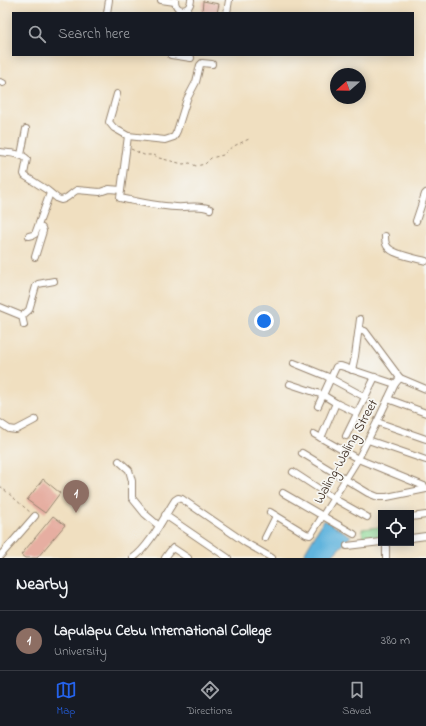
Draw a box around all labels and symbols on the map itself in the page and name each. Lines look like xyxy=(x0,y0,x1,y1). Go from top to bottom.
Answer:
north arrow xyxy=(330,68,366,104)
your location xyxy=(254,311,274,331)
street label: Waling-Waling Street xyxy=(309,395,385,508)
pin: 1 xyxy=(63,480,89,513)

